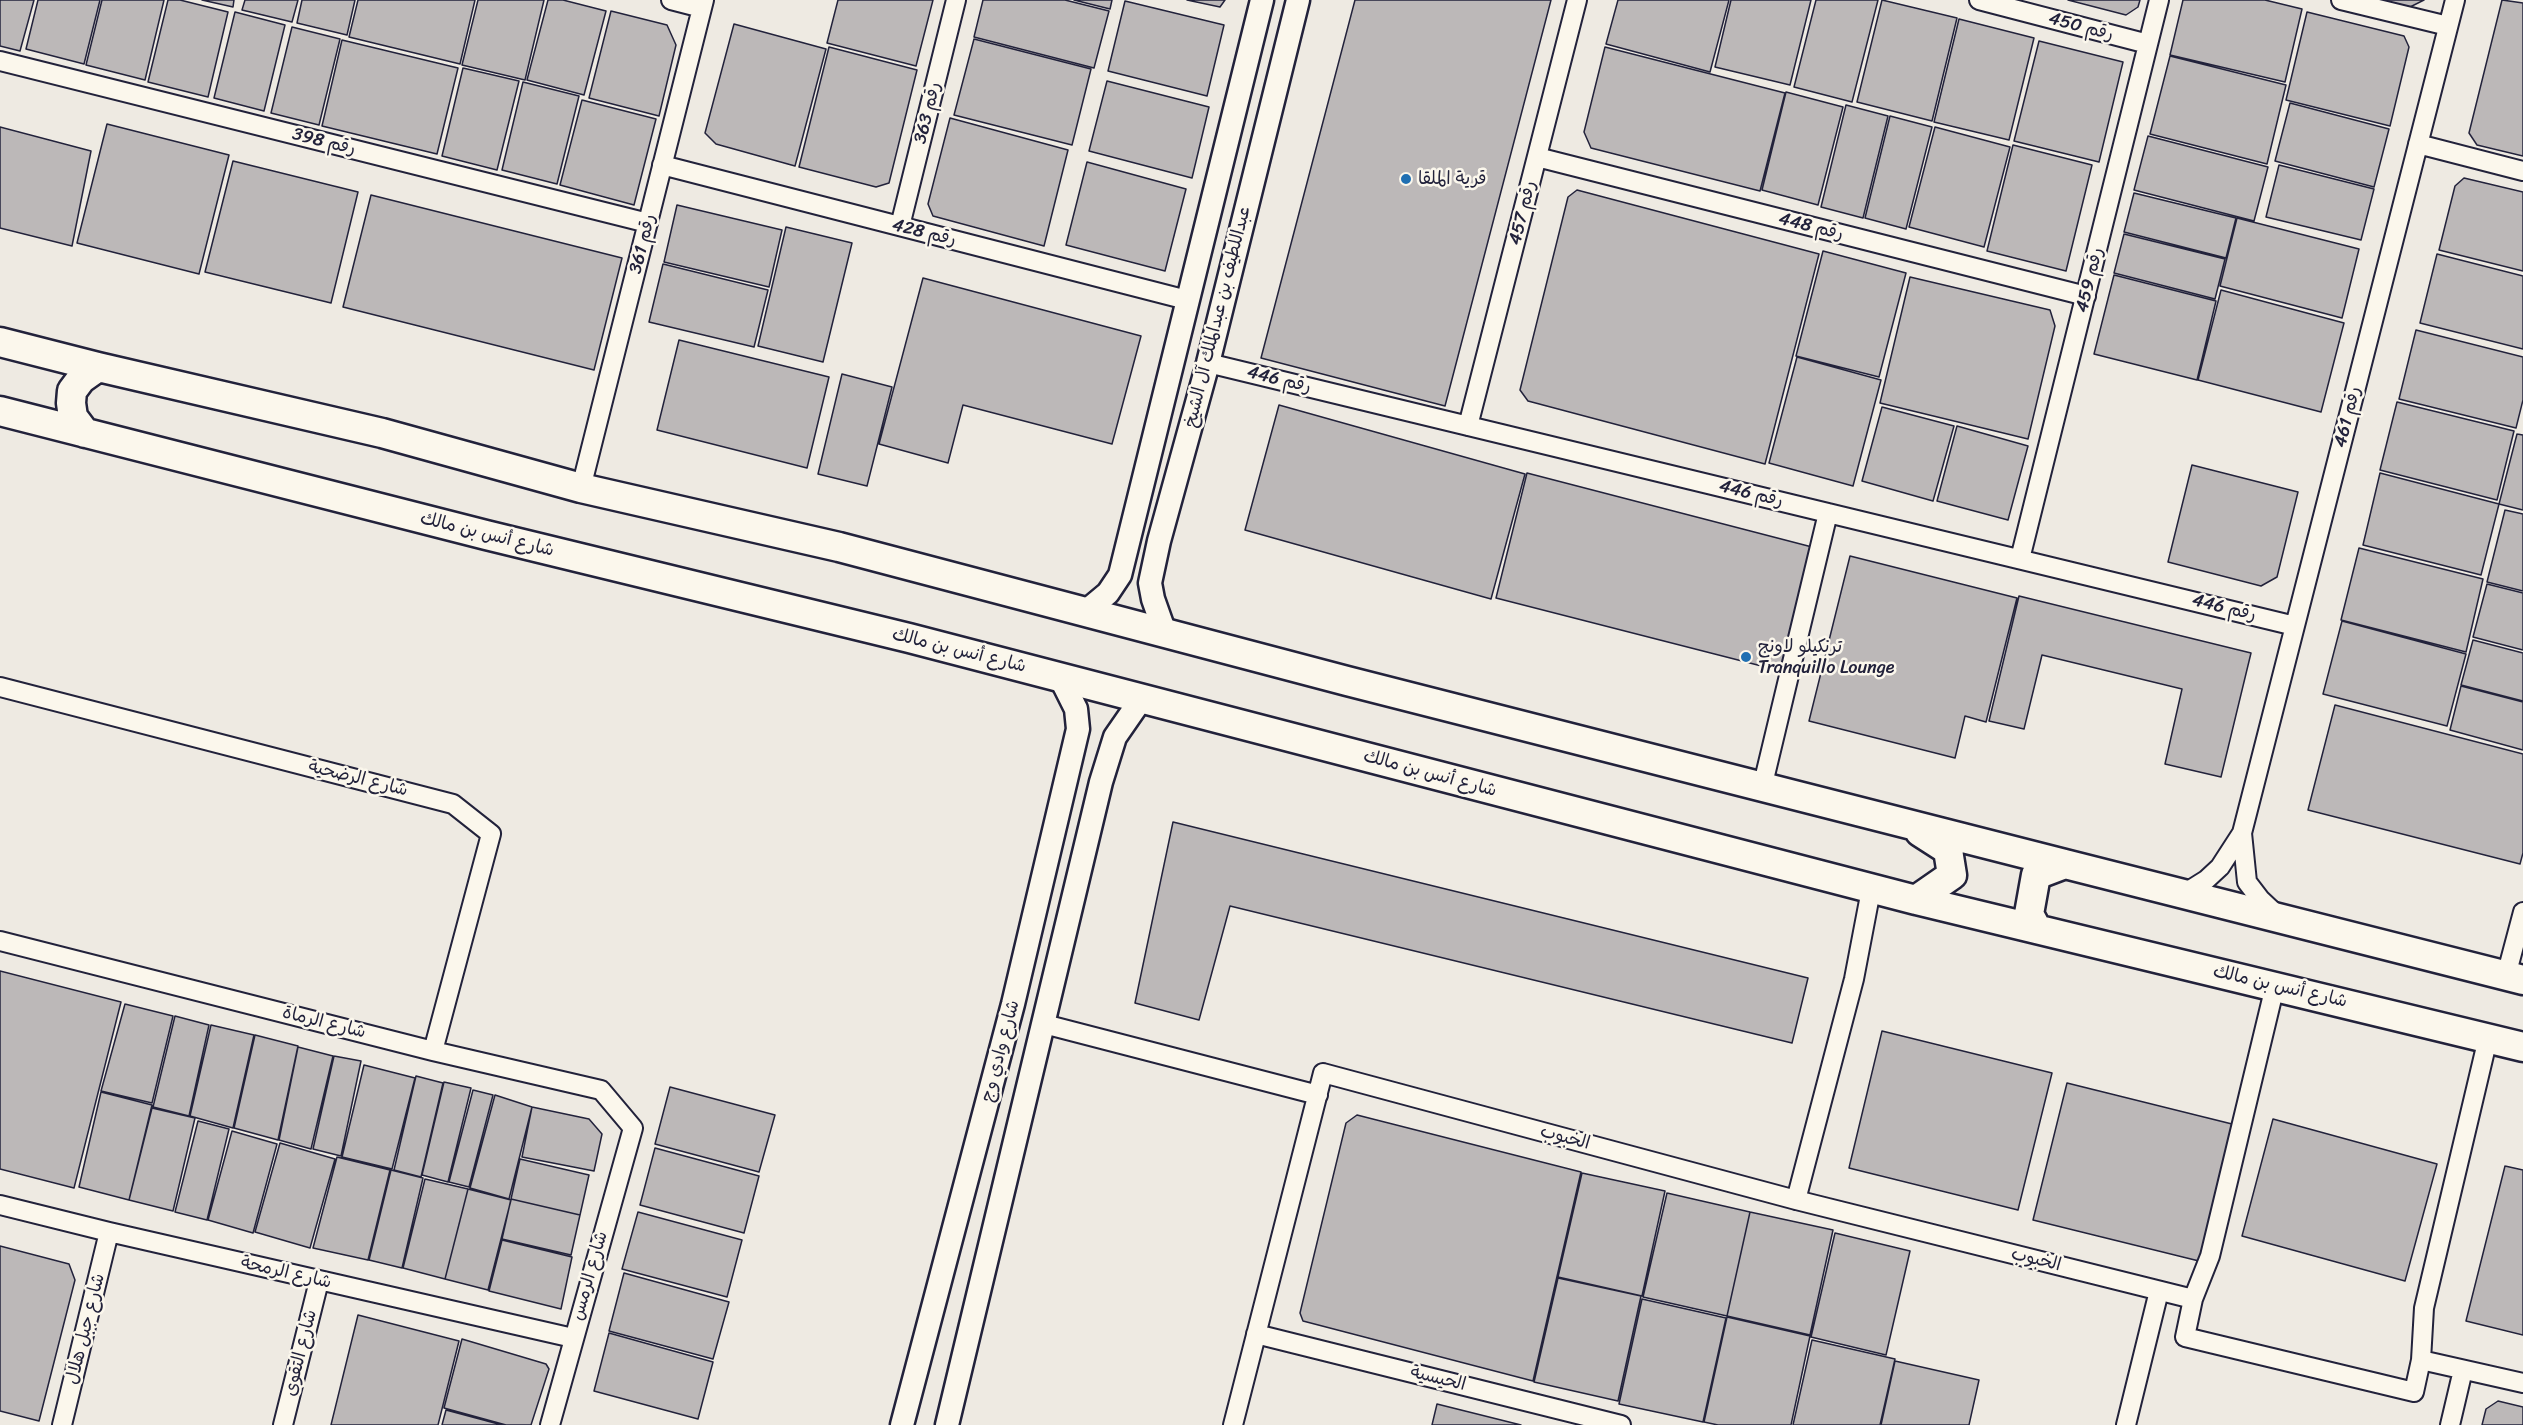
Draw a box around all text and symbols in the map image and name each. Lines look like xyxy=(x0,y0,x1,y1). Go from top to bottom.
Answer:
street label: رقم 450 xyxy=(2046,8,2116,46)
street label: رقم 363 xyxy=(910,80,946,146)
street label: رقم 398 xyxy=(290,124,358,160)
place label: قرية الملقا xyxy=(1418,168,1486,190)
marker: قرية الملقا xyxy=(1399,172,1413,186)
street label: رقم 457 xyxy=(1505,179,1541,247)
street label: عبداللطيف بن عبدالملك آل الشيخ xyxy=(1180,204,1256,430)
street label: رقم 448 xyxy=(1776,209,1846,245)
street label: رقم 361 xyxy=(625,212,661,276)
street label: رقم 428 xyxy=(890,215,958,251)
street label: رقم 459 xyxy=(2072,245,2108,315)
street label: رقم 446 xyxy=(1245,362,1313,398)
street label: رقم 461 xyxy=(2330,384,2366,450)
street label: رقم 446 xyxy=(1717,476,1785,512)
street label: شارع أنس بن مالك xyxy=(418,508,556,562)
street label: رقم 446 xyxy=(2190,590,2258,626)
street label: شارع أنس بن مالك xyxy=(890,624,1028,678)
place label: ترنكيلو لاونج Tranquillo Lounge xyxy=(1758,636,1895,678)
marker: ترنكيلو لاونج Tranquillo Lounge xyxy=(1739,650,1753,664)
street label: شارع أنس بن مالك xyxy=(1361,746,1499,802)
street label: شارع الرضحية xyxy=(306,756,410,802)
street label: شارع أنس بن مالك xyxy=(2211,961,2349,1013)
street label: شارع وادي وج xyxy=(977,998,1025,1104)
street label: شارع الرماة xyxy=(280,1002,368,1044)
street label: الخبوب xyxy=(1538,1121,1592,1155)
street label: شارع الرمس xyxy=(567,1229,613,1323)
street label: الخبوب xyxy=(2009,1243,2063,1277)
street label: شارع الرمحة xyxy=(239,1252,333,1294)
street label: شارع جبل هلال xyxy=(62,1271,110,1387)
street label: شارع التقوى xyxy=(280,1308,322,1398)
street label: الحيسية xyxy=(1408,1362,1468,1396)

